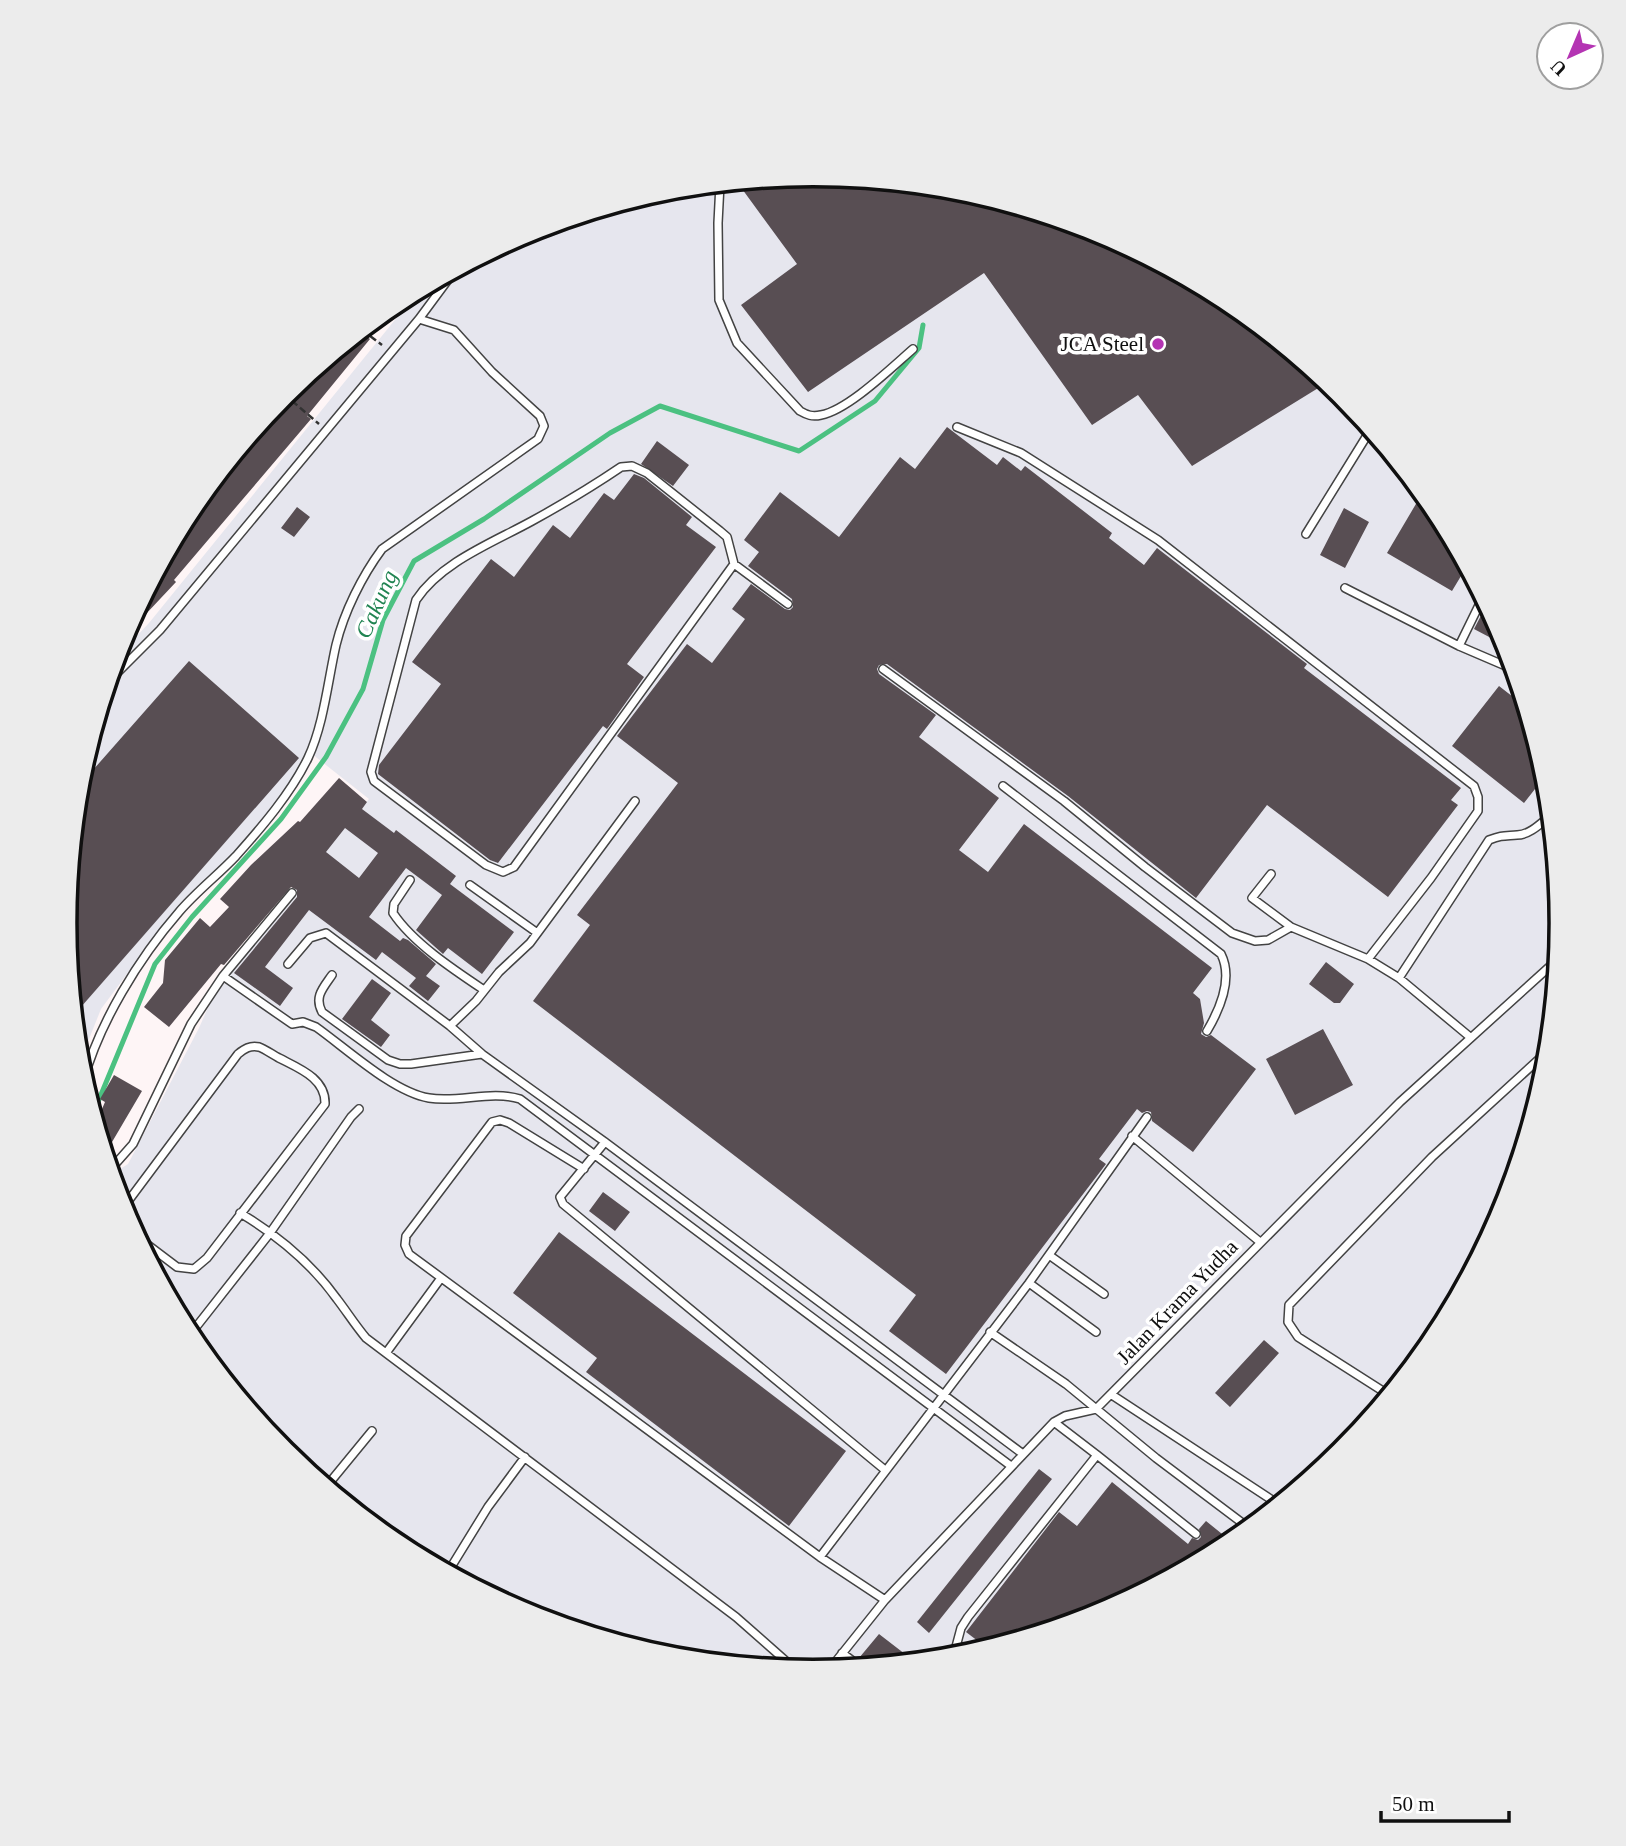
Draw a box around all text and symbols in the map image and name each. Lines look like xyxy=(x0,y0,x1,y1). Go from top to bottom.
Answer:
north arrow xyxy=(1535,21,1605,91)
text: U xyxy=(1546,55,1571,80)
place label: JCA Steel xyxy=(1061,332,1144,356)
marker: JCA Steel xyxy=(1150,336,1166,352)
water label: Cakung xyxy=(350,566,402,642)
street label: Jalan Krama Yudha xyxy=(1112,1234,1243,1369)
scale bar xyxy=(1381,1780,1509,1824)
text: 50 m xyxy=(1392,1792,1435,1816)

